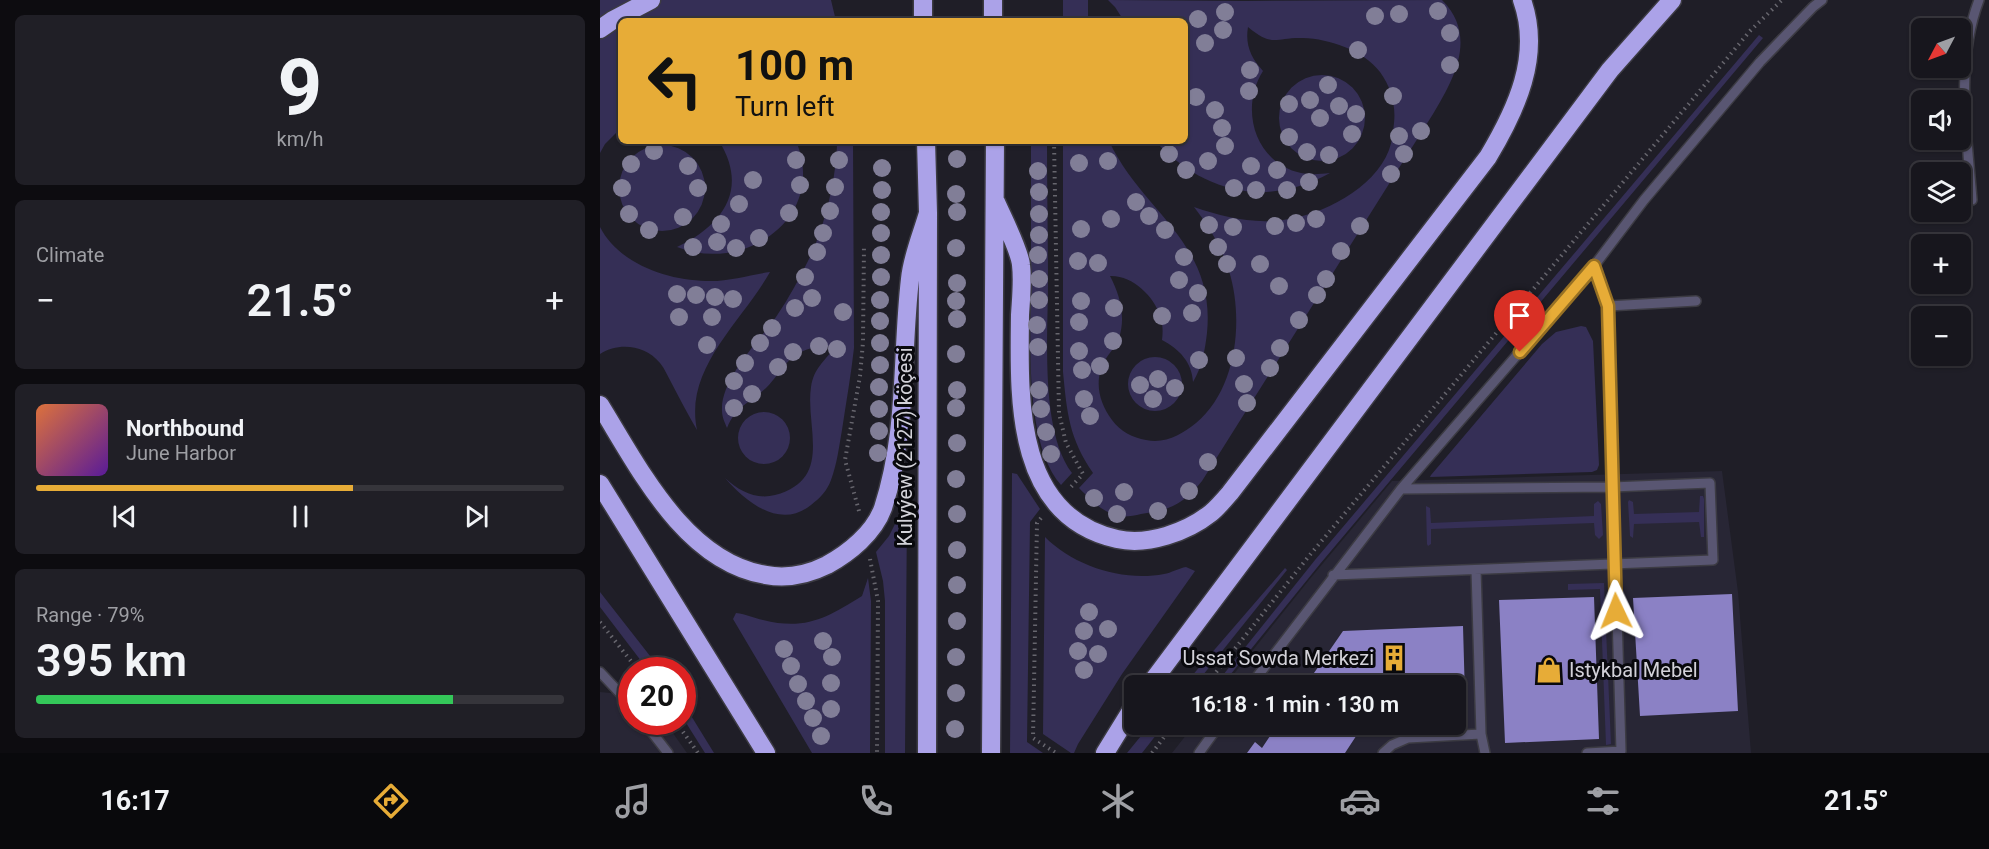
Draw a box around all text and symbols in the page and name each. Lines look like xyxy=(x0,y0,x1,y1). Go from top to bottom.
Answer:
north arrow xyxy=(1911,18,1971,78)
map controls xyxy=(1911,18,1971,366)
text: 100 m xyxy=(735,41,854,90)
text: 9 xyxy=(278,42,322,133)
icon: left xyxy=(636,42,714,120)
button: sound xyxy=(1911,90,1971,150)
text: Turn left xyxy=(735,91,835,123)
text: km/h xyxy=(277,127,323,151)
button: layers xyxy=(1911,162,1971,222)
button: + xyxy=(1911,234,1971,294)
text: Climate xyxy=(36,243,104,267)
text: 21.5° xyxy=(246,274,354,327)
text: − xyxy=(36,281,55,320)
text: + xyxy=(545,281,564,320)
pin xyxy=(1494,290,1545,352)
icon: arrive xyxy=(1503,299,1536,332)
button: − xyxy=(1911,306,1971,366)
street label: Kulyýew (2127) köçesi xyxy=(893,347,917,547)
text: Northbound xyxy=(126,416,244,441)
text: June Harbor xyxy=(126,441,236,465)
icon: previous xyxy=(108,500,141,533)
icon: pause xyxy=(284,500,317,533)
icon: next xyxy=(460,500,493,533)
position arrow xyxy=(1584,579,1648,643)
text: Range · 79% xyxy=(36,603,144,627)
text: 395 km xyxy=(36,634,187,687)
building icon: Ussat Sowda Merkezi xyxy=(1379,643,1409,673)
place label: Ussat Sowda Merkezi xyxy=(1182,646,1374,670)
shop icon: Istykbal Mebel xyxy=(1534,655,1564,685)
speed limit sign: 20 xyxy=(618,657,696,735)
place label: Istykbal Mebel xyxy=(1569,658,1698,682)
text: 16:18 · 1 min · 130 m xyxy=(1191,692,1399,717)
icon: directions xyxy=(370,780,412,822)
icon: music xyxy=(612,780,654,822)
icon: phone xyxy=(855,780,897,822)
icon: climate xyxy=(1097,780,1139,822)
icon: car xyxy=(1339,780,1381,822)
icon: filters xyxy=(1582,780,1624,822)
text: 16:17 xyxy=(100,785,170,817)
text: 21.5° xyxy=(1824,785,1889,817)

